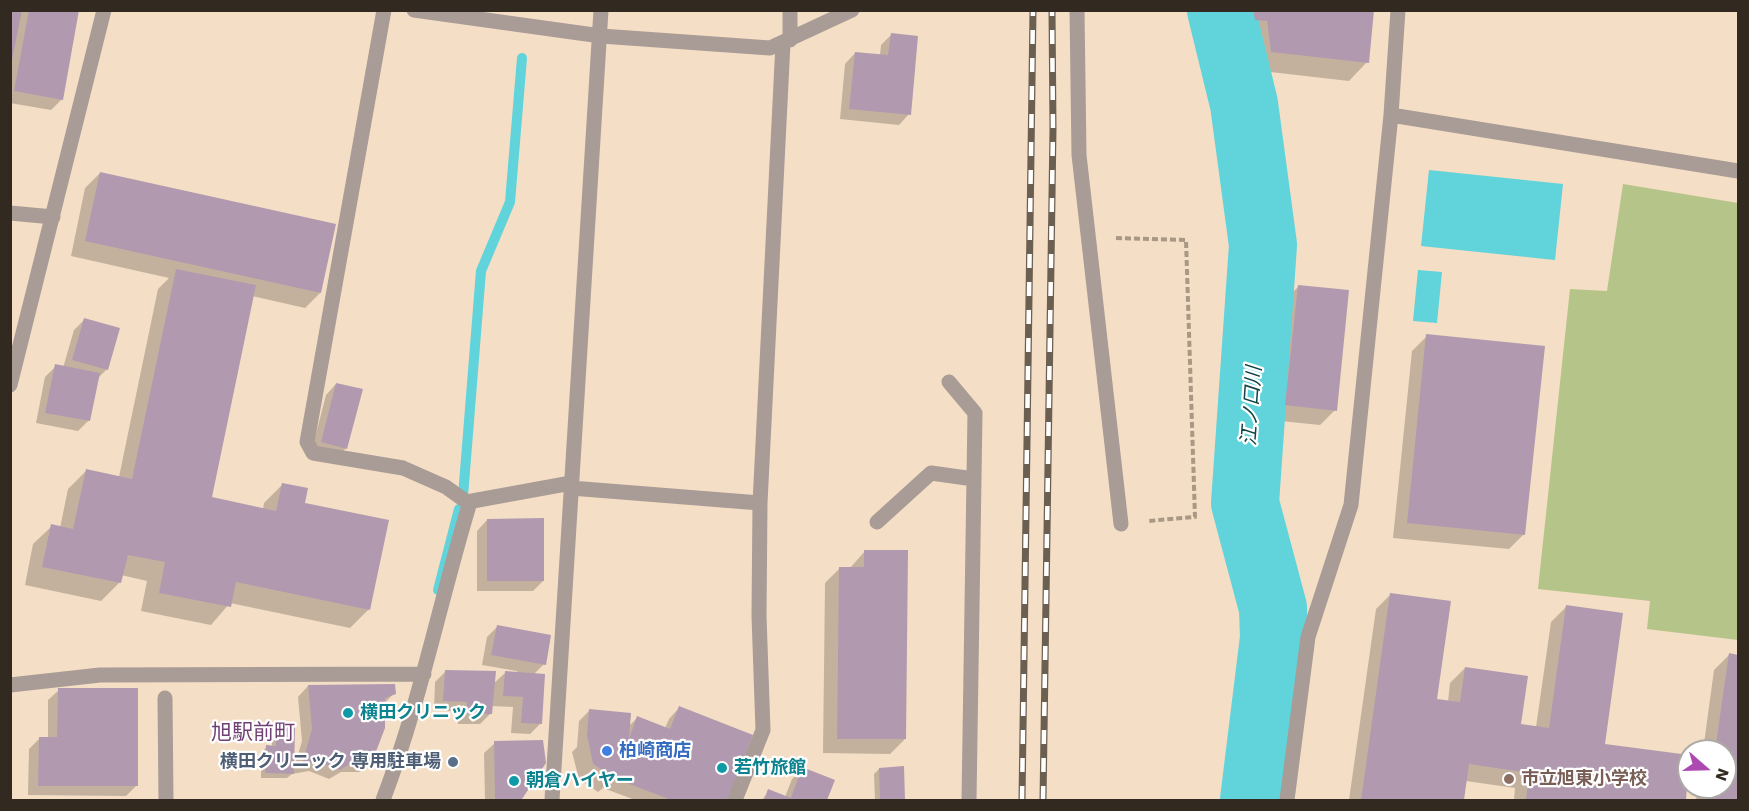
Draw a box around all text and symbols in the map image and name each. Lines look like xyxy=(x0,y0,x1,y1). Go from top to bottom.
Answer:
water label: 江ノ口川 xyxy=(1237,365,1267,447)
place label: 横田クリニック xyxy=(360,702,486,724)
marker: 横田クリニック xyxy=(341,706,355,720)
district label: 旭駅前町 xyxy=(211,720,295,746)
north arrow xyxy=(1677,739,1737,799)
place label: 柏崎商店 xyxy=(619,740,691,762)
marker: 柏崎商店 xyxy=(600,744,614,758)
place label: 横田クリニック 専用駐車場 xyxy=(220,751,441,773)
marker: 横田クリニック 専用駐車場 xyxy=(446,755,460,769)
place label: 若竹旅館 xyxy=(734,757,806,779)
marker: 若竹旅館 xyxy=(715,761,729,775)
text: N xyxy=(1712,766,1733,783)
place label: 市立旭東小学校 xyxy=(1521,768,1647,790)
place label: 朝倉ハイヤー xyxy=(526,770,634,792)
marker: 市立旭東小学校 xyxy=(1502,772,1516,786)
marker: 朝倉ハイヤー xyxy=(507,774,521,788)

